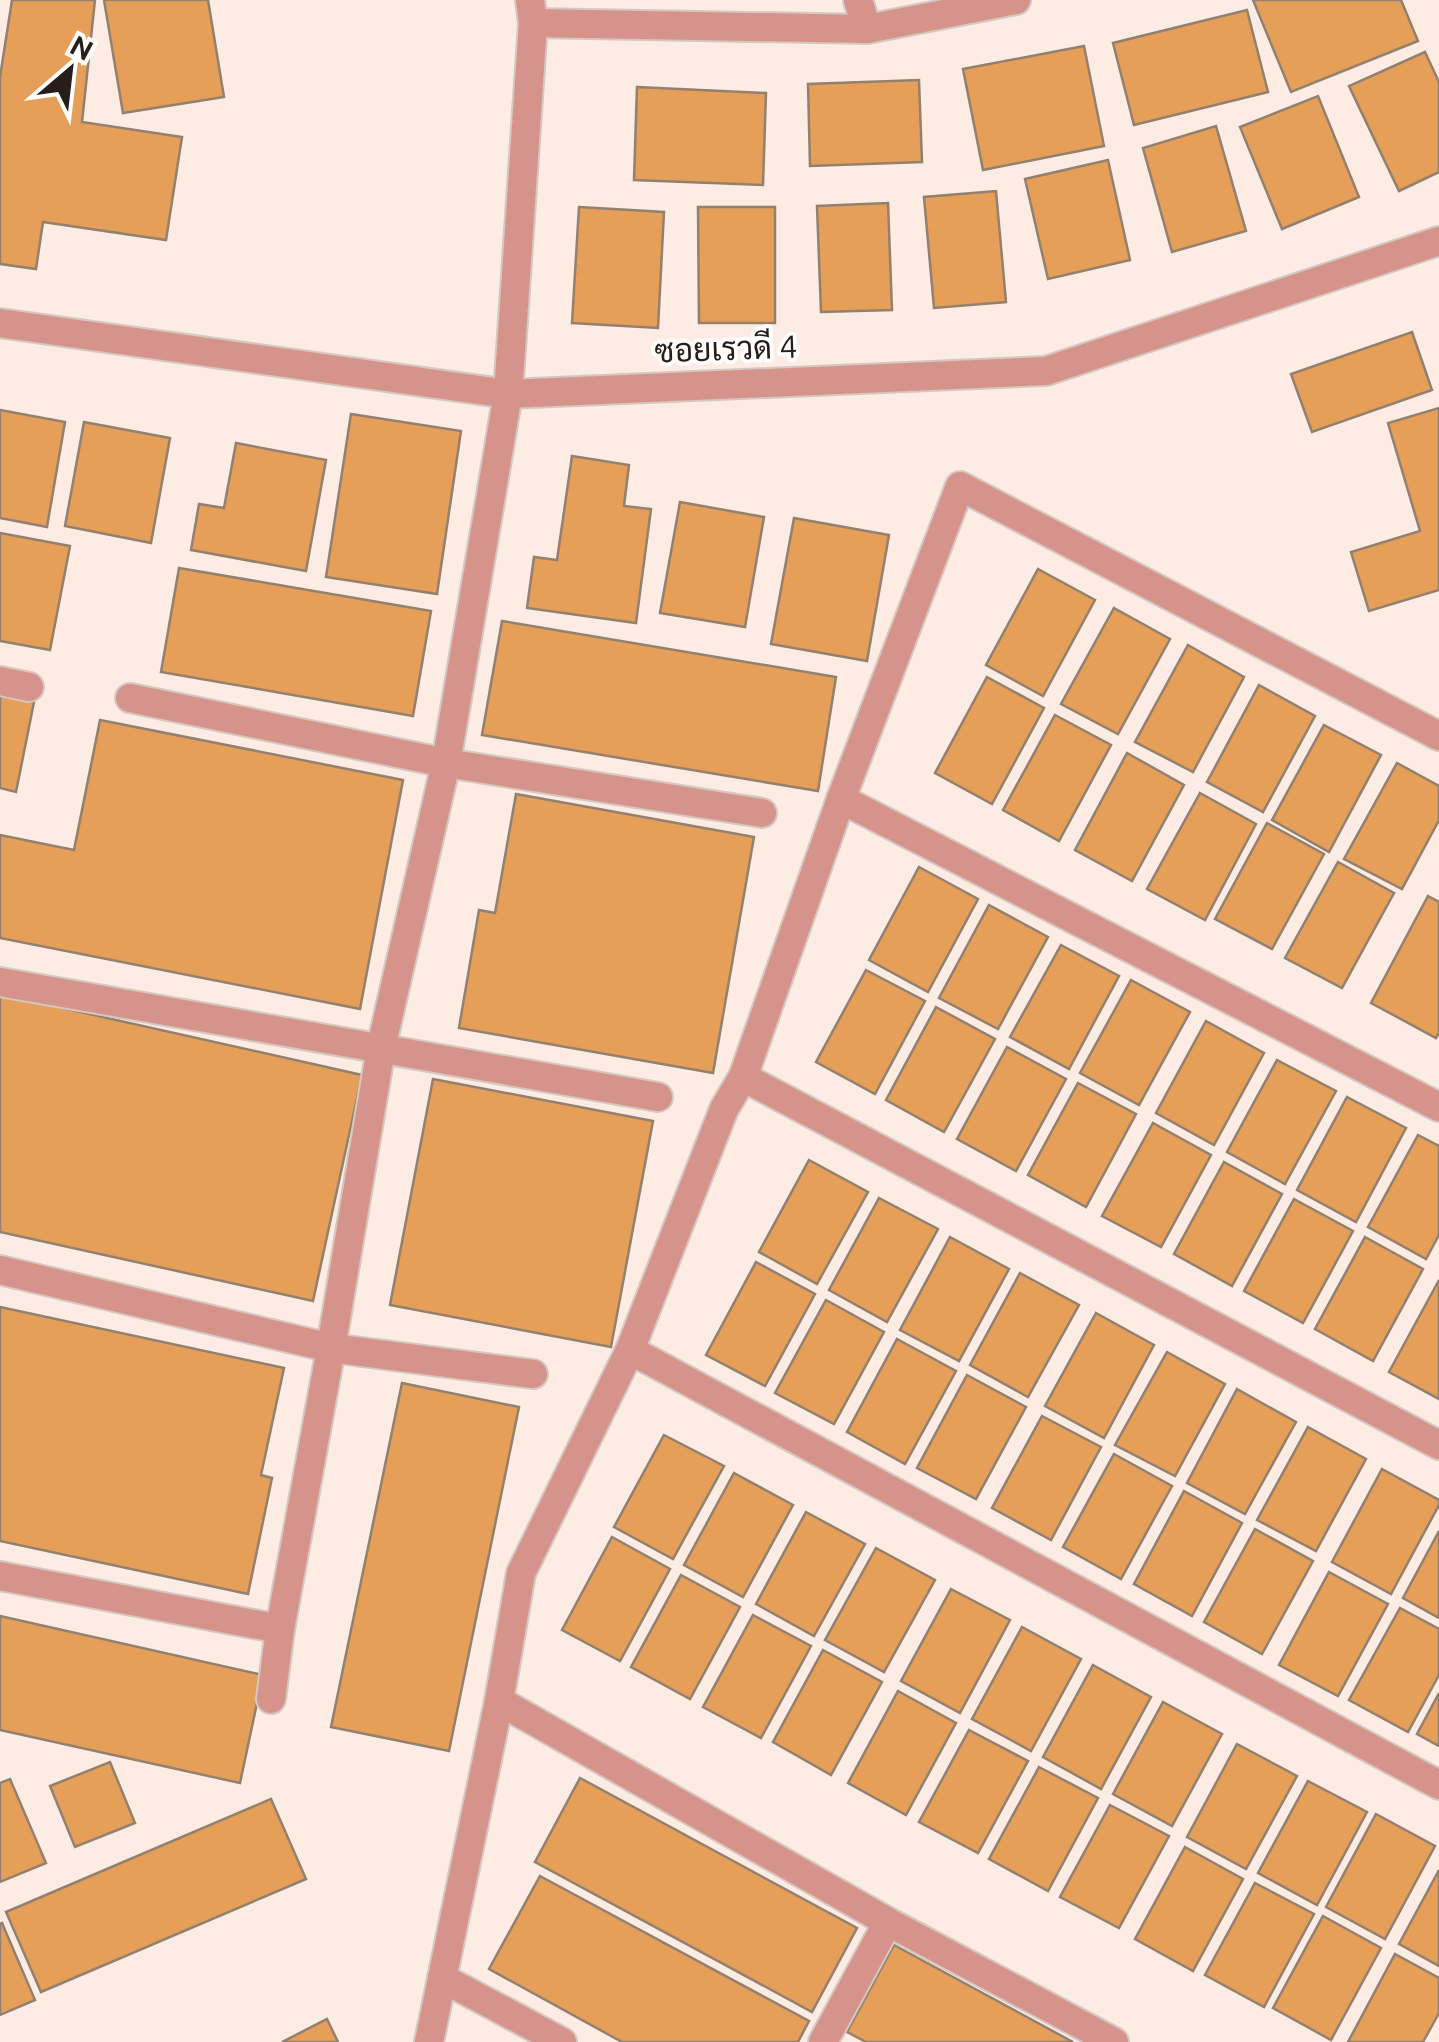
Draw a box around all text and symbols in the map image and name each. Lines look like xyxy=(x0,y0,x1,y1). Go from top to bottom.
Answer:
north arrow xyxy=(20,20,120,120)
text: N xyxy=(65,29,98,66)
street label: ซอยเรวดี 4 xyxy=(654,327,798,368)

